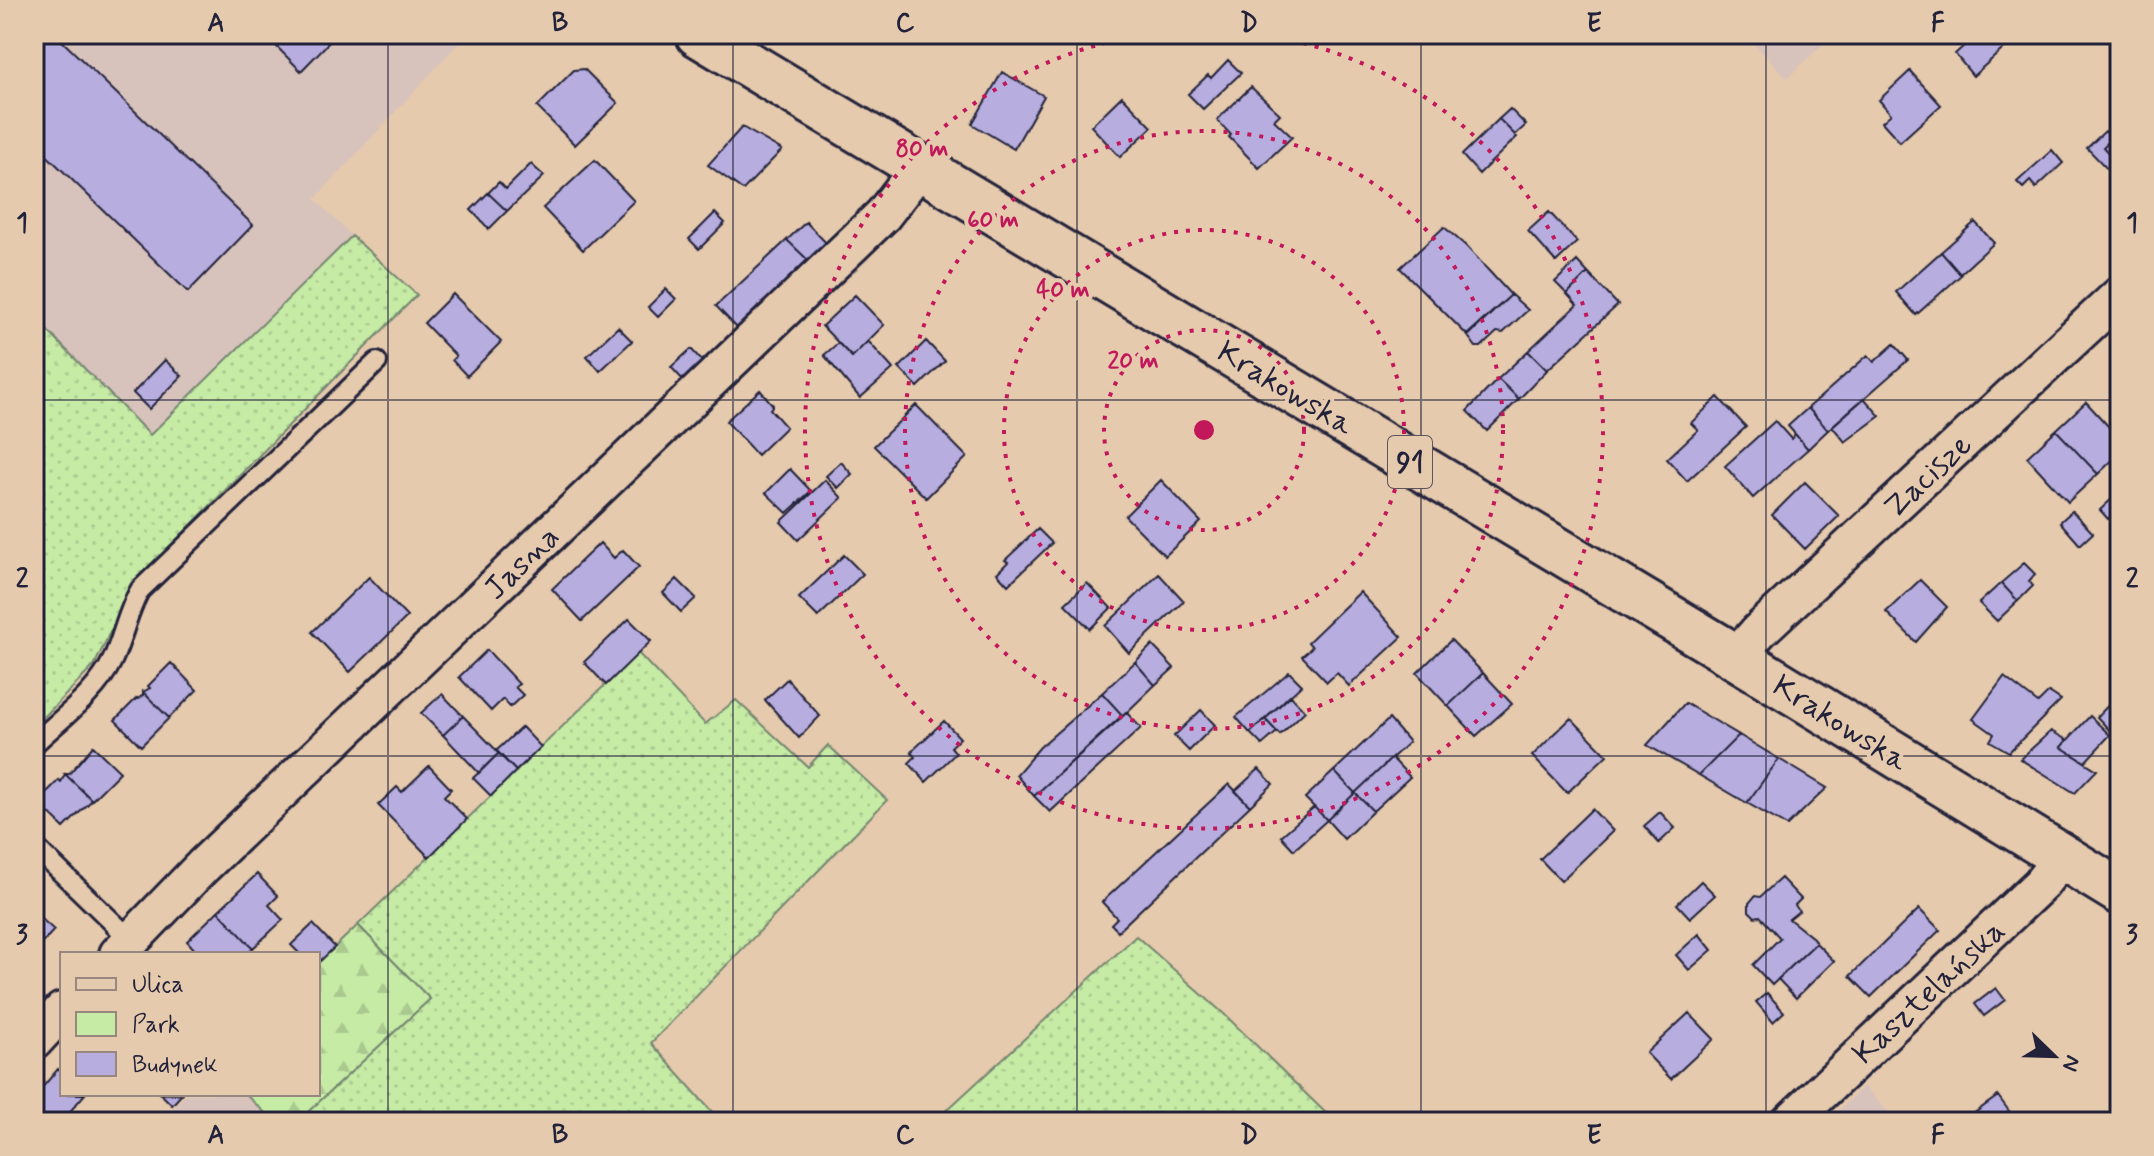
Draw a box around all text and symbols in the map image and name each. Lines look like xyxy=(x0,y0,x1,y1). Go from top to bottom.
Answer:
text: A xyxy=(207,7,225,41)
text: B xyxy=(552,7,568,41)
text: C xyxy=(896,7,915,41)
text: D xyxy=(1240,7,1258,41)
text: E xyxy=(1586,7,1602,41)
text: F xyxy=(1931,7,1945,41)
text: 80 m xyxy=(896,134,948,165)
text: 60 m xyxy=(967,205,1019,236)
text: 1 xyxy=(16,207,28,241)
text: 1 xyxy=(2126,207,2138,241)
text: 40 m xyxy=(1036,275,1090,306)
street label: Krakowska xyxy=(1209,332,1362,446)
text: 20 m xyxy=(1107,346,1159,377)
centre of rings xyxy=(1190,416,1218,444)
street label: Zacisze xyxy=(1875,425,1982,528)
road number: 91 xyxy=(1388,436,1432,488)
street label: Jasna xyxy=(476,517,569,610)
text: 2 xyxy=(16,563,29,597)
text: 2 xyxy=(2126,563,2139,597)
street label: Krakowska xyxy=(1764,666,1916,782)
street label: Kasztelańska xyxy=(1844,911,2015,1074)
text: 3 xyxy=(16,919,28,953)
text: 3 xyxy=(2126,919,2138,953)
legend xyxy=(60,952,320,1096)
text: Ulica xyxy=(132,970,184,1001)
text: Park xyxy=(132,1010,180,1041)
north arrow xyxy=(2014,1016,2094,1096)
text: Budynek xyxy=(132,1050,218,1081)
text: N xyxy=(2055,1051,2086,1075)
text: A xyxy=(207,1119,225,1153)
text: B xyxy=(552,1119,568,1153)
text: C xyxy=(896,1119,915,1153)
text: D xyxy=(1240,1119,1258,1153)
text: E xyxy=(1586,1119,1602,1153)
text: F xyxy=(1931,1119,1945,1153)

